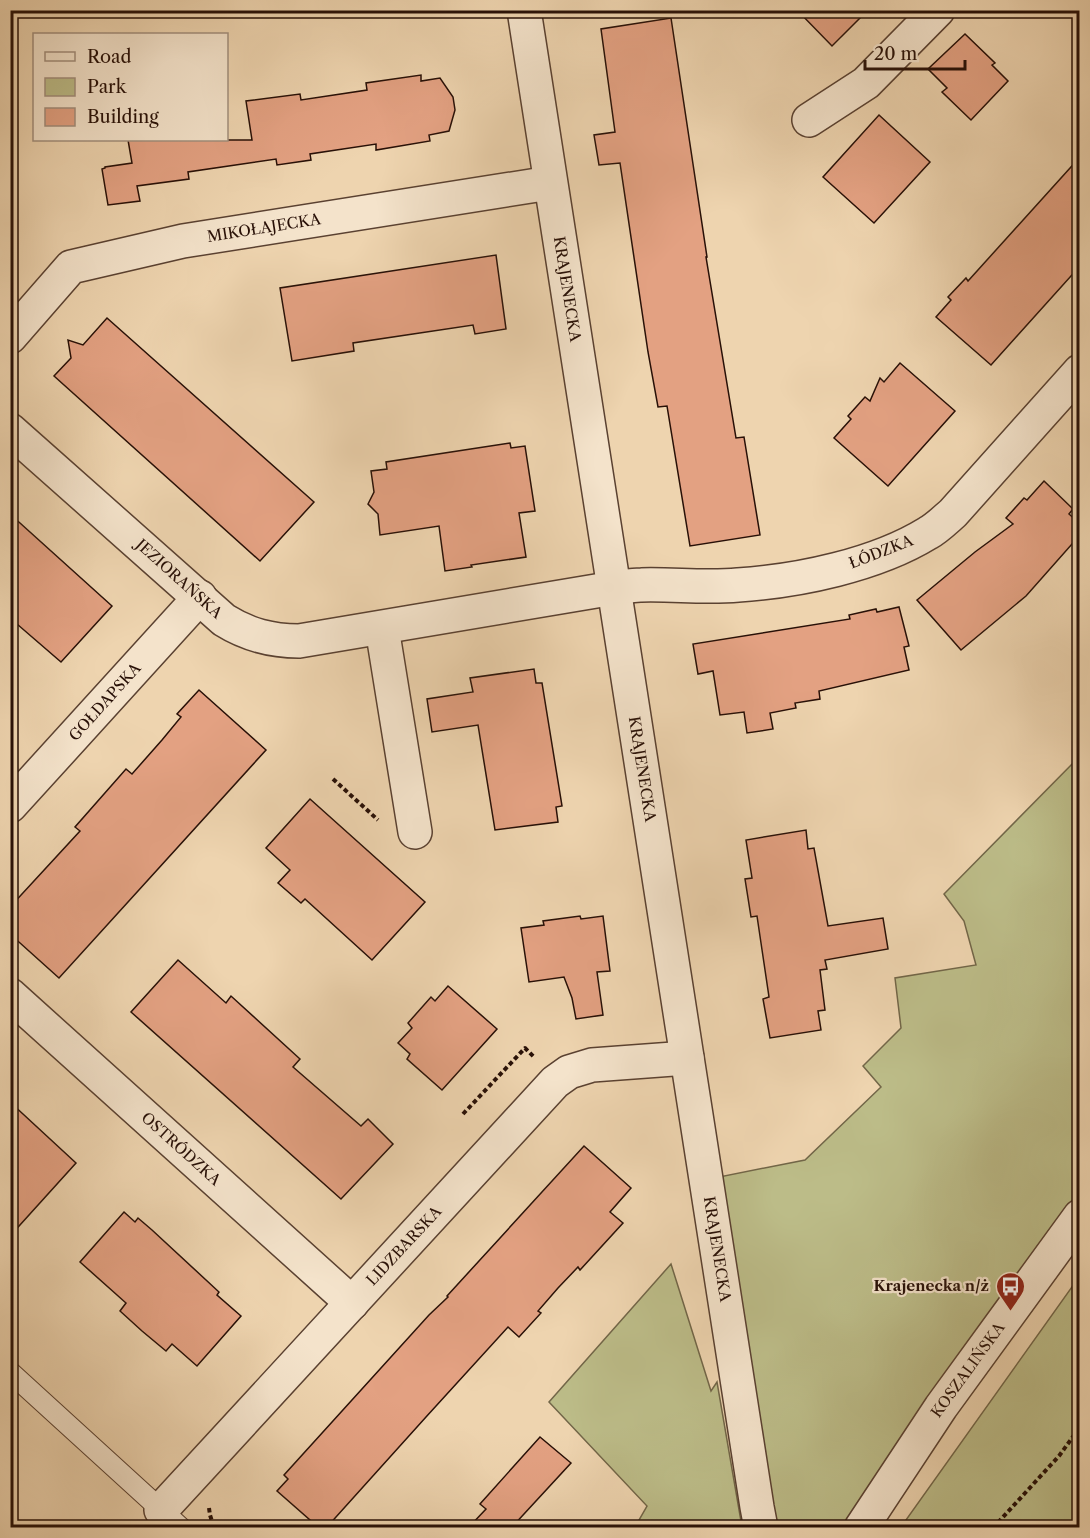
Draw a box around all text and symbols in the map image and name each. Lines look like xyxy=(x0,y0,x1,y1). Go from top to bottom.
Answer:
legend xyxy=(33,33,228,141)
scale bar xyxy=(865,33,966,71)
text: 20 m xyxy=(874,43,918,65)
text: Road xyxy=(87,46,132,68)
text: Park xyxy=(87,76,128,98)
text: Building xyxy=(87,106,159,128)
street label: MIKOŁAJECKA xyxy=(206,209,323,246)
street label: KRAJENECKA xyxy=(550,235,585,344)
street label: ŁÓDZKA xyxy=(846,530,916,572)
street label: JEZIORAŃSKA xyxy=(131,533,227,623)
street label: GOŁDAPSKA xyxy=(65,658,145,745)
street label: KRAJENECKA xyxy=(625,715,660,824)
street label: OSTRÓDZKA xyxy=(138,1108,226,1190)
street label: KRAJENECKA xyxy=(700,1195,735,1304)
street label: LIDZBARSKA xyxy=(362,1201,446,1289)
bus stop icon: Krajenecka n/ż xyxy=(994,1270,1026,1312)
place label: Krajenecka n/ż xyxy=(874,1276,989,1295)
street label: KOSZALIŃSKA xyxy=(927,1318,1009,1421)

